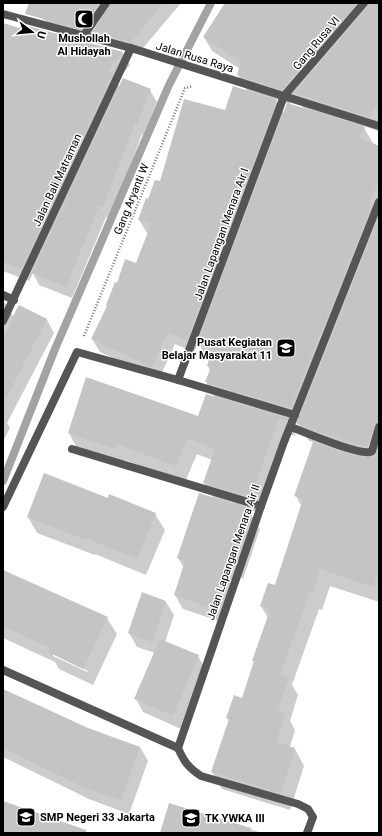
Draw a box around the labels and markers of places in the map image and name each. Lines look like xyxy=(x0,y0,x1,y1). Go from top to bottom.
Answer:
mosque icon: Mushollah Al Hidayah xyxy=(73,8,95,30)
place label: Mushollah Al Hidayah xyxy=(57,32,111,58)
place label: Pusat Kegiatan Belajar Masyarakat 11 xyxy=(162,336,272,362)
school or university icon: Pusat Kegiatan Belajar Masyarakat 11 xyxy=(275,337,297,359)
school or university icon: SMP Negeri 33 Jakarta xyxy=(15,806,37,828)
school or university icon: TK YWKA III xyxy=(180,807,202,829)
place label: SMP Negeri 33 Jakarta xyxy=(40,811,155,824)
place label: TK YWKA III xyxy=(205,812,265,825)

